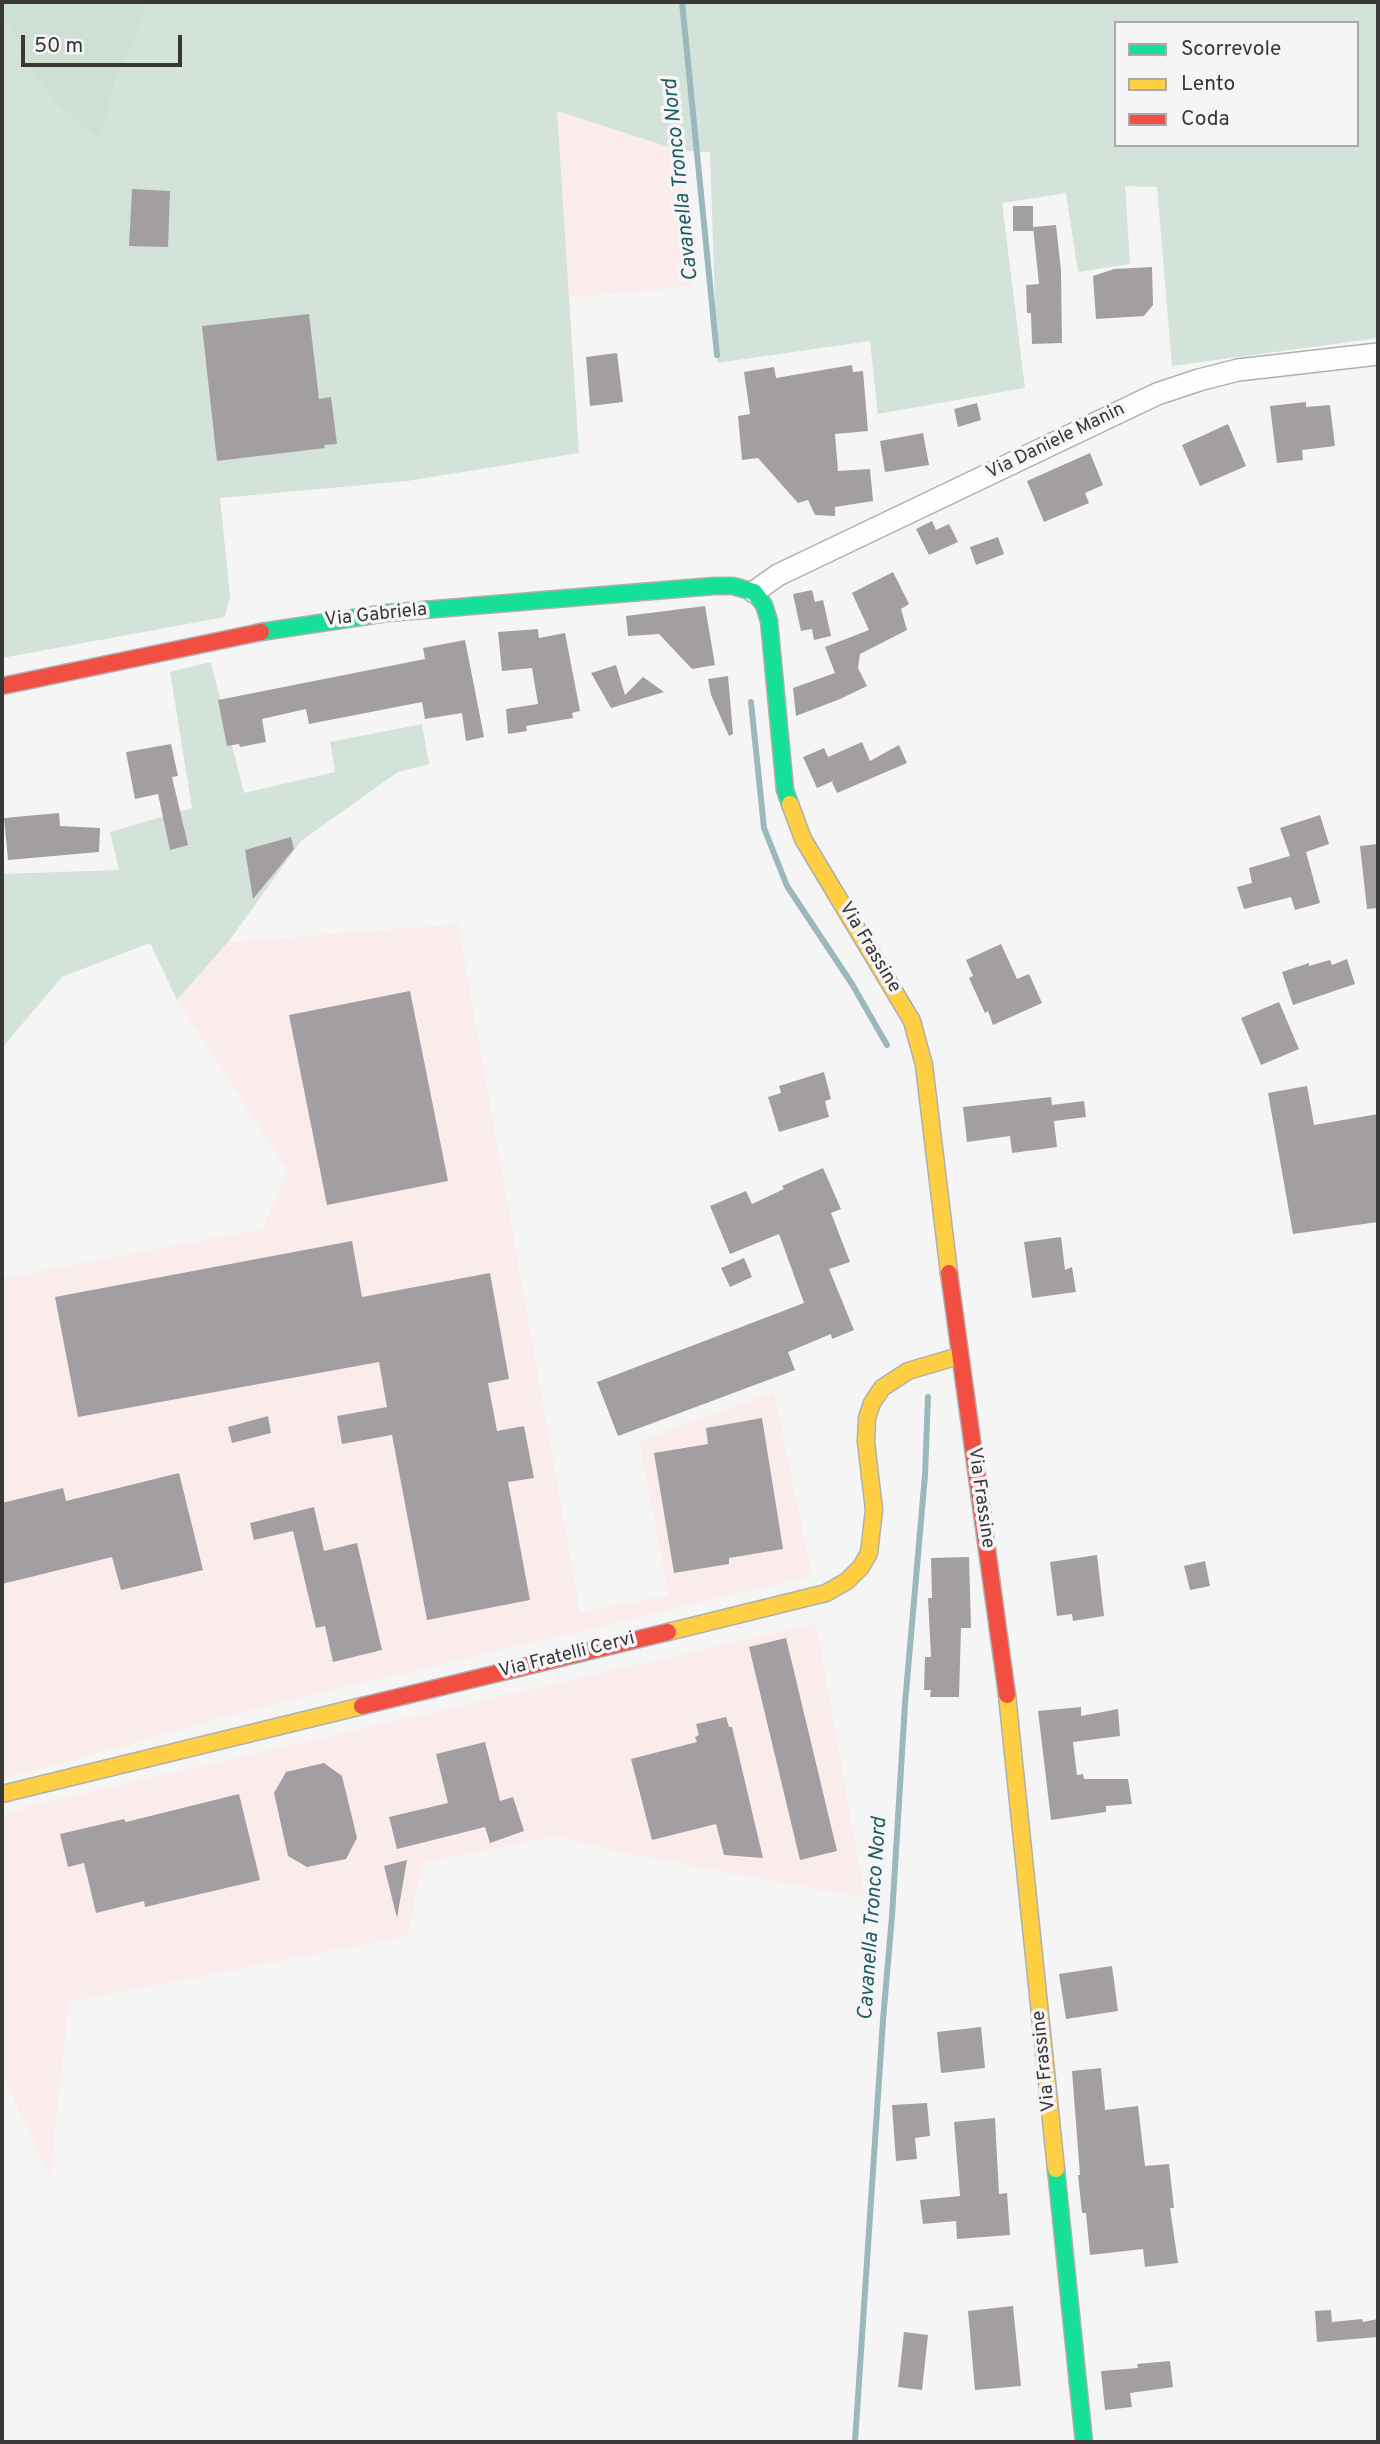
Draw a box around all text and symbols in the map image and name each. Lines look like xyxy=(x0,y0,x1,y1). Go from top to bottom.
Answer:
scale bar xyxy=(24,21,186,65)
legend xyxy=(1114,21,1359,147)
text: 50 m xyxy=(34,33,83,60)
text: Scorrevole xyxy=(1181,36,1281,63)
text: Lento xyxy=(1181,71,1235,98)
water label: Cavanella Tronco Nord xyxy=(659,78,705,282)
text: Coda xyxy=(1181,106,1230,133)
street label: Via Daniele Manin xyxy=(983,399,1129,485)
street label: Via Gabriela xyxy=(324,599,428,633)
street label: Via Frassine xyxy=(833,899,905,997)
street label: Via Frassine xyxy=(962,1446,998,1550)
street label: Via Fratelli Cervi xyxy=(497,1628,637,1684)
water label: Cavanella Tronco Nord xyxy=(854,1817,894,2021)
street label: Via Frassine xyxy=(1028,2009,1062,2113)

